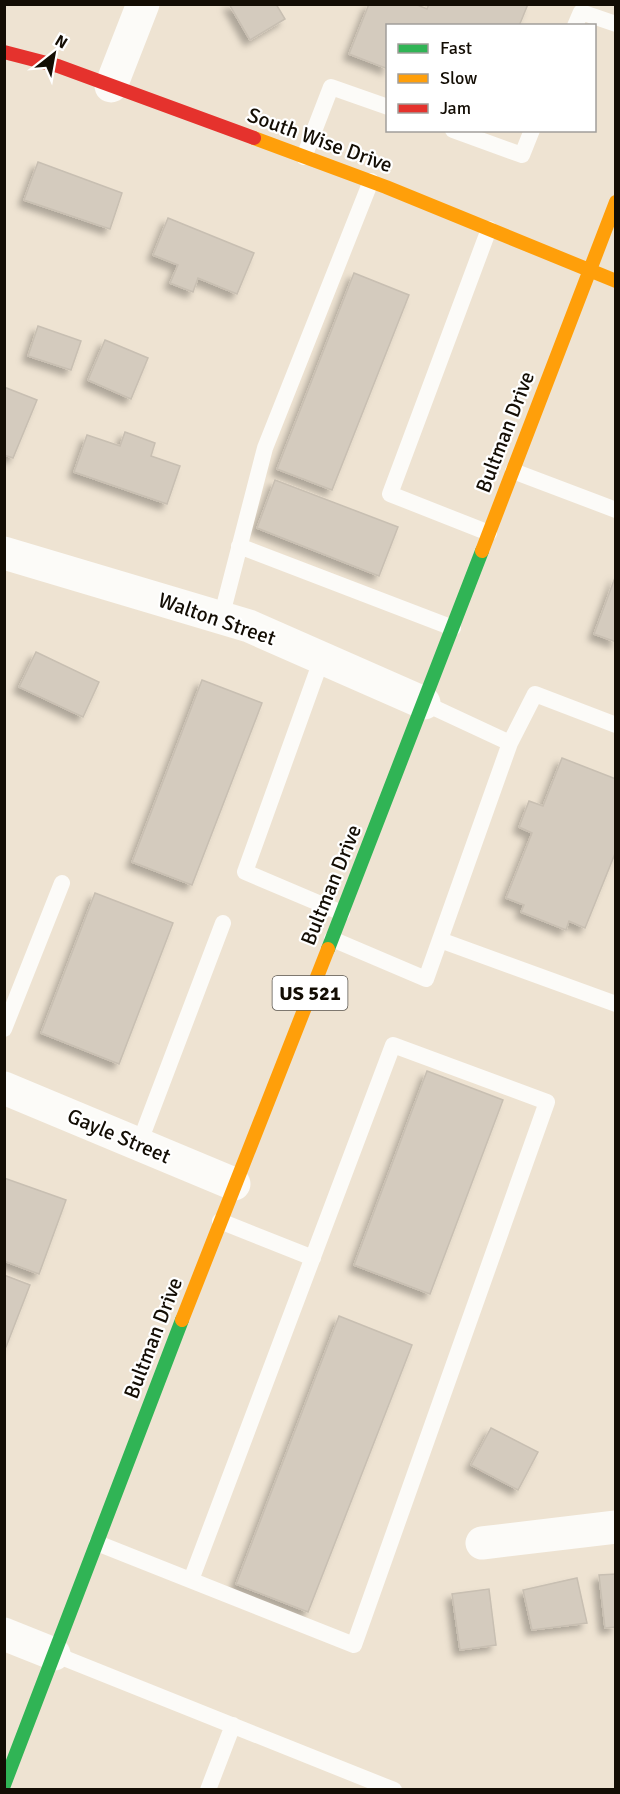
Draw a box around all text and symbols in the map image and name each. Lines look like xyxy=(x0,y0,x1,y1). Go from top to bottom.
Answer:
north arrow xyxy=(24,24,84,84)
legend xyxy=(386,24,596,132)
text: N xyxy=(51,31,71,53)
text: Fast xyxy=(440,37,472,59)
text: Slow xyxy=(440,67,477,89)
text: Jam xyxy=(440,97,471,119)
street label: South Wise Drive xyxy=(244,102,396,178)
street label: Bultman Drive xyxy=(470,368,540,496)
street label: Walton Street xyxy=(155,587,279,651)
street label: Bultman Drive xyxy=(295,821,367,949)
road number: US 521 xyxy=(272,976,348,1010)
street label: Gayle Street xyxy=(64,1103,174,1169)
street label: Bultman Drive xyxy=(118,1274,188,1402)

